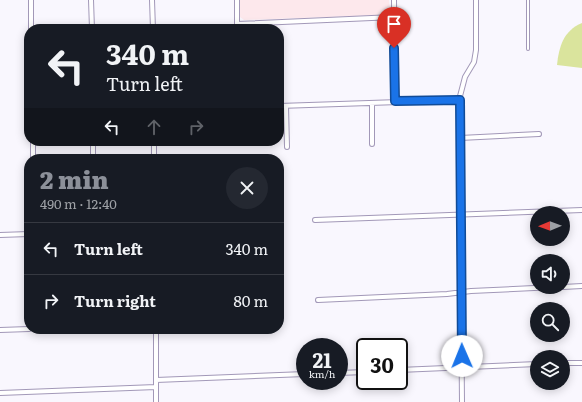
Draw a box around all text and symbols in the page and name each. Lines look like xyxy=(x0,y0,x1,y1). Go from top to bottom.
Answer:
pin xyxy=(377,7.0,411,48)
icon: arrive xyxy=(383,13,405,35)
text: 340 m xyxy=(106,32,189,74)
icon: left xyxy=(40,40,92,92)
text: Turn left xyxy=(106,70,183,97)
icon: left xyxy=(101,116,123,138)
icon: ahead xyxy=(143,116,165,138)
icon: right xyxy=(185,116,207,138)
text: 2 min xyxy=(40,161,109,196)
button: close xyxy=(226,167,268,209)
text: 490 m · 12:40 xyxy=(40,194,117,213)
north arrow xyxy=(530,206,570,246)
map controls xyxy=(530,206,570,390)
text: Turn left xyxy=(74,237,143,260)
text: 340 m xyxy=(225,237,268,260)
icon: left xyxy=(40,238,62,260)
button: sound xyxy=(530,254,570,294)
text: Turn right xyxy=(74,289,156,312)
text: 80 m xyxy=(234,289,268,312)
icon: right xyxy=(40,290,62,312)
button: search xyxy=(530,302,570,342)
position arrow xyxy=(441,335,483,377)
speed limit sign: 30 xyxy=(356,338,408,390)
text: 21 xyxy=(312,344,332,374)
button: layers xyxy=(530,350,570,390)
text: km/h xyxy=(309,366,335,381)

